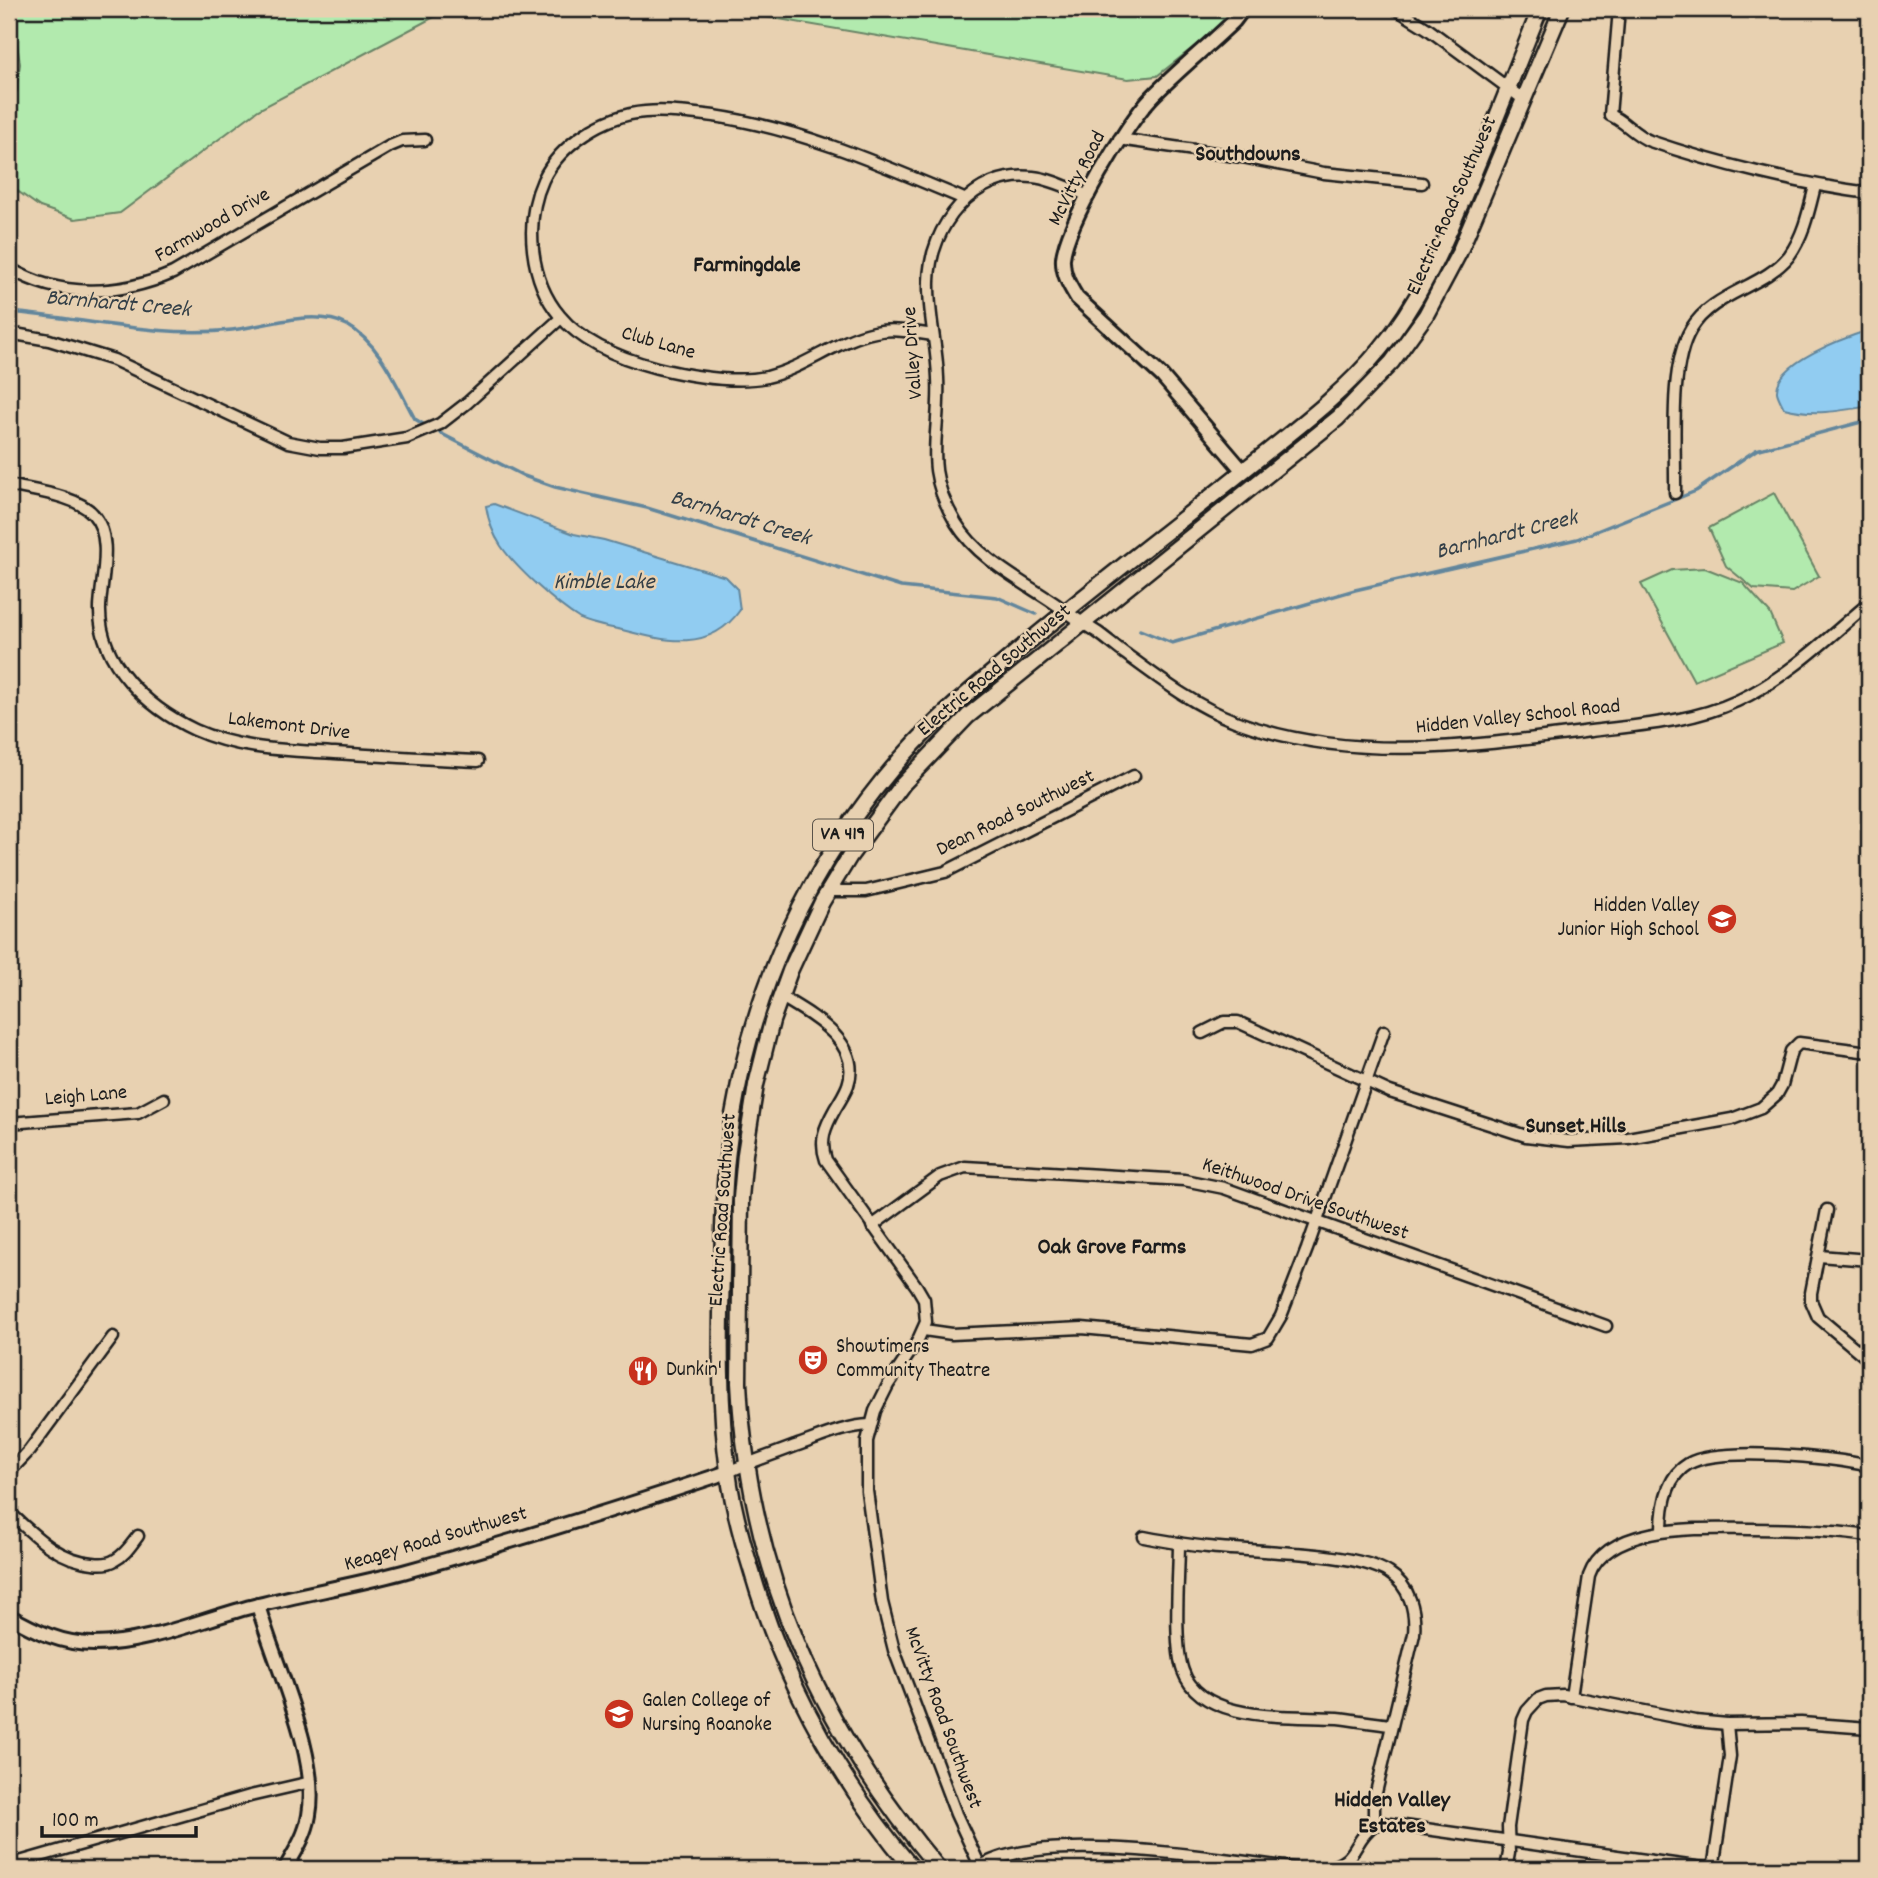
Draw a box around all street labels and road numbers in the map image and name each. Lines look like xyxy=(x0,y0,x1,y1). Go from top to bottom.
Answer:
street label: Electric Road Southwest xyxy=(1400,111,1506,300)
street label: McVitty Road xyxy=(1041,126,1115,232)
street label: Farmwood Drive xyxy=(150,181,276,271)
street label: Valley Drive xyxy=(896,306,932,400)
street label: Club Lane xyxy=(617,319,699,369)
street label: Electric Road Southwest xyxy=(911,597,1079,745)
street label: Hidden Valley School Road xyxy=(1414,692,1622,744)
street label: Lakemont Drive xyxy=(226,705,352,749)
street label: Dean Road Southwest xyxy=(932,763,1100,865)
road number: VA 419 xyxy=(813,820,873,850)
street label: Leigh Lane xyxy=(44,1078,128,1116)
street label: Electric Road Southwest xyxy=(702,1112,746,1307)
street label: Keithwood Drive Southwest xyxy=(1198,1151,1413,1250)
street label: Keagey Road Southwest xyxy=(341,1499,531,1580)
street label: McVitty Road Southwest xyxy=(895,1623,989,1814)

